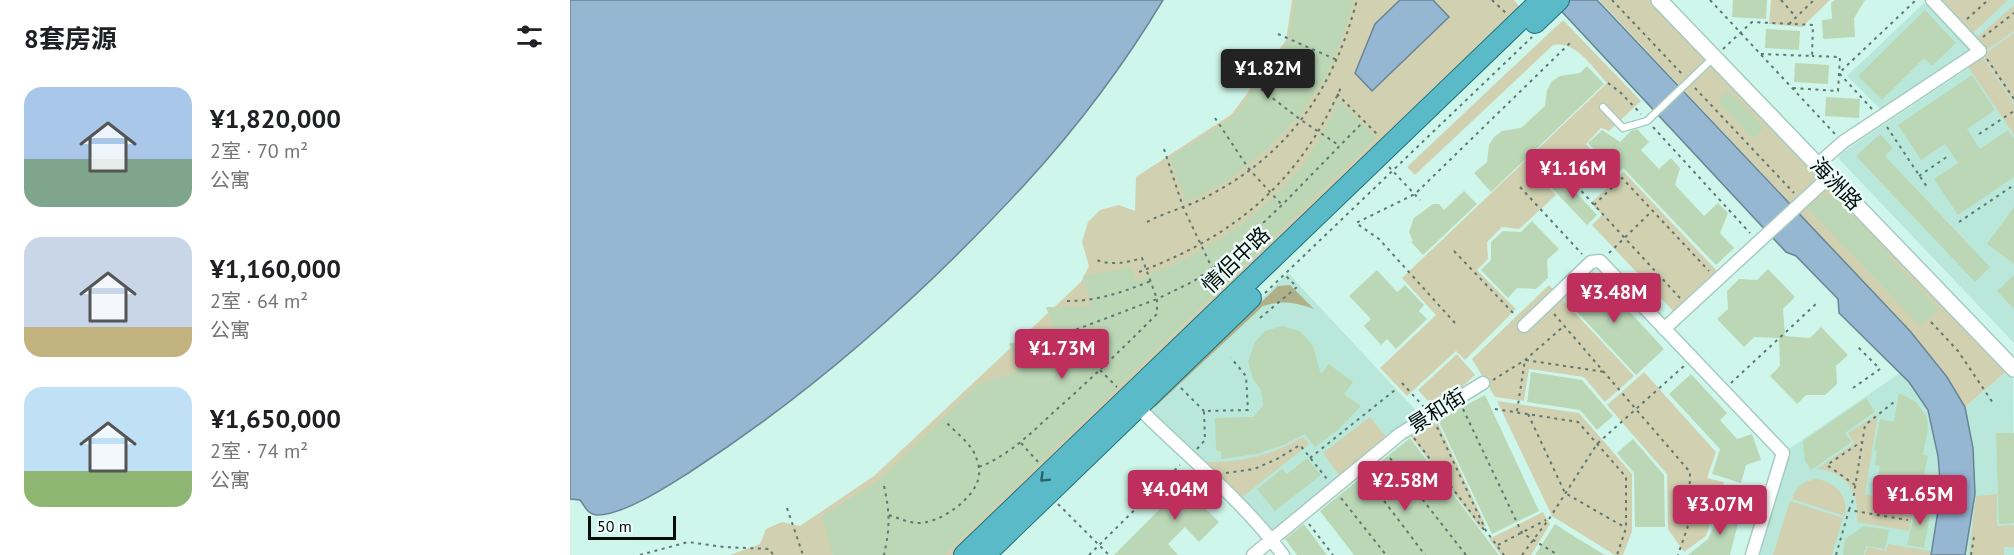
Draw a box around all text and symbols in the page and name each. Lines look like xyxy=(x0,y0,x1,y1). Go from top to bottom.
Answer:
icon: filters xyxy=(513,20,546,53)
text: 8套房源 xyxy=(24,22,117,55)
pin: ¥1.82M xyxy=(1219,49,1317,100)
text: ¥1.82M xyxy=(1235,55,1301,81)
text: ¥1,820,000 xyxy=(210,102,341,135)
icon: home xyxy=(72,111,144,183)
text: 2室 · 70 m² xyxy=(210,138,308,164)
pin: ¥1.16M xyxy=(1524,149,1622,200)
street label: 海洲路 xyxy=(1805,152,1868,216)
text: ¥1.16M xyxy=(1540,155,1606,181)
text: 公寓 xyxy=(210,167,250,193)
street label: 情侣中路 xyxy=(1196,221,1275,299)
text: ¥1,160,000 xyxy=(210,252,341,285)
icon: home xyxy=(72,261,144,333)
pin: ¥3.48M xyxy=(1565,273,1663,324)
text: ¥3.48M xyxy=(1581,279,1647,305)
text: 2室 · 64 m² xyxy=(210,288,308,314)
text: 公寓 xyxy=(210,317,250,343)
pin: ¥1.73M xyxy=(1013,329,1111,380)
text: ¥1.73M xyxy=(1029,335,1095,361)
street label: 景和街 xyxy=(1403,382,1471,439)
text: ¥1,650,000 xyxy=(210,402,341,435)
icon: home xyxy=(72,411,144,483)
text: 2室 · 74 m² xyxy=(210,438,308,464)
pin: ¥2.58M xyxy=(1356,461,1454,512)
text: 公寓 xyxy=(210,467,250,493)
text: ¥2.58M xyxy=(1372,467,1438,493)
pin: ¥4.04M xyxy=(1126,470,1224,521)
one-way arrow xyxy=(1041,471,1051,482)
pin: ¥1.65M xyxy=(1871,475,1969,526)
text: ¥4.04M xyxy=(1142,476,1208,502)
text: ¥1.65M xyxy=(1887,481,1953,507)
pin: ¥3.07M xyxy=(1671,485,1769,536)
text: ¥3.07M xyxy=(1687,491,1753,517)
scale bar xyxy=(588,513,676,540)
text: 50 m xyxy=(597,516,632,536)

